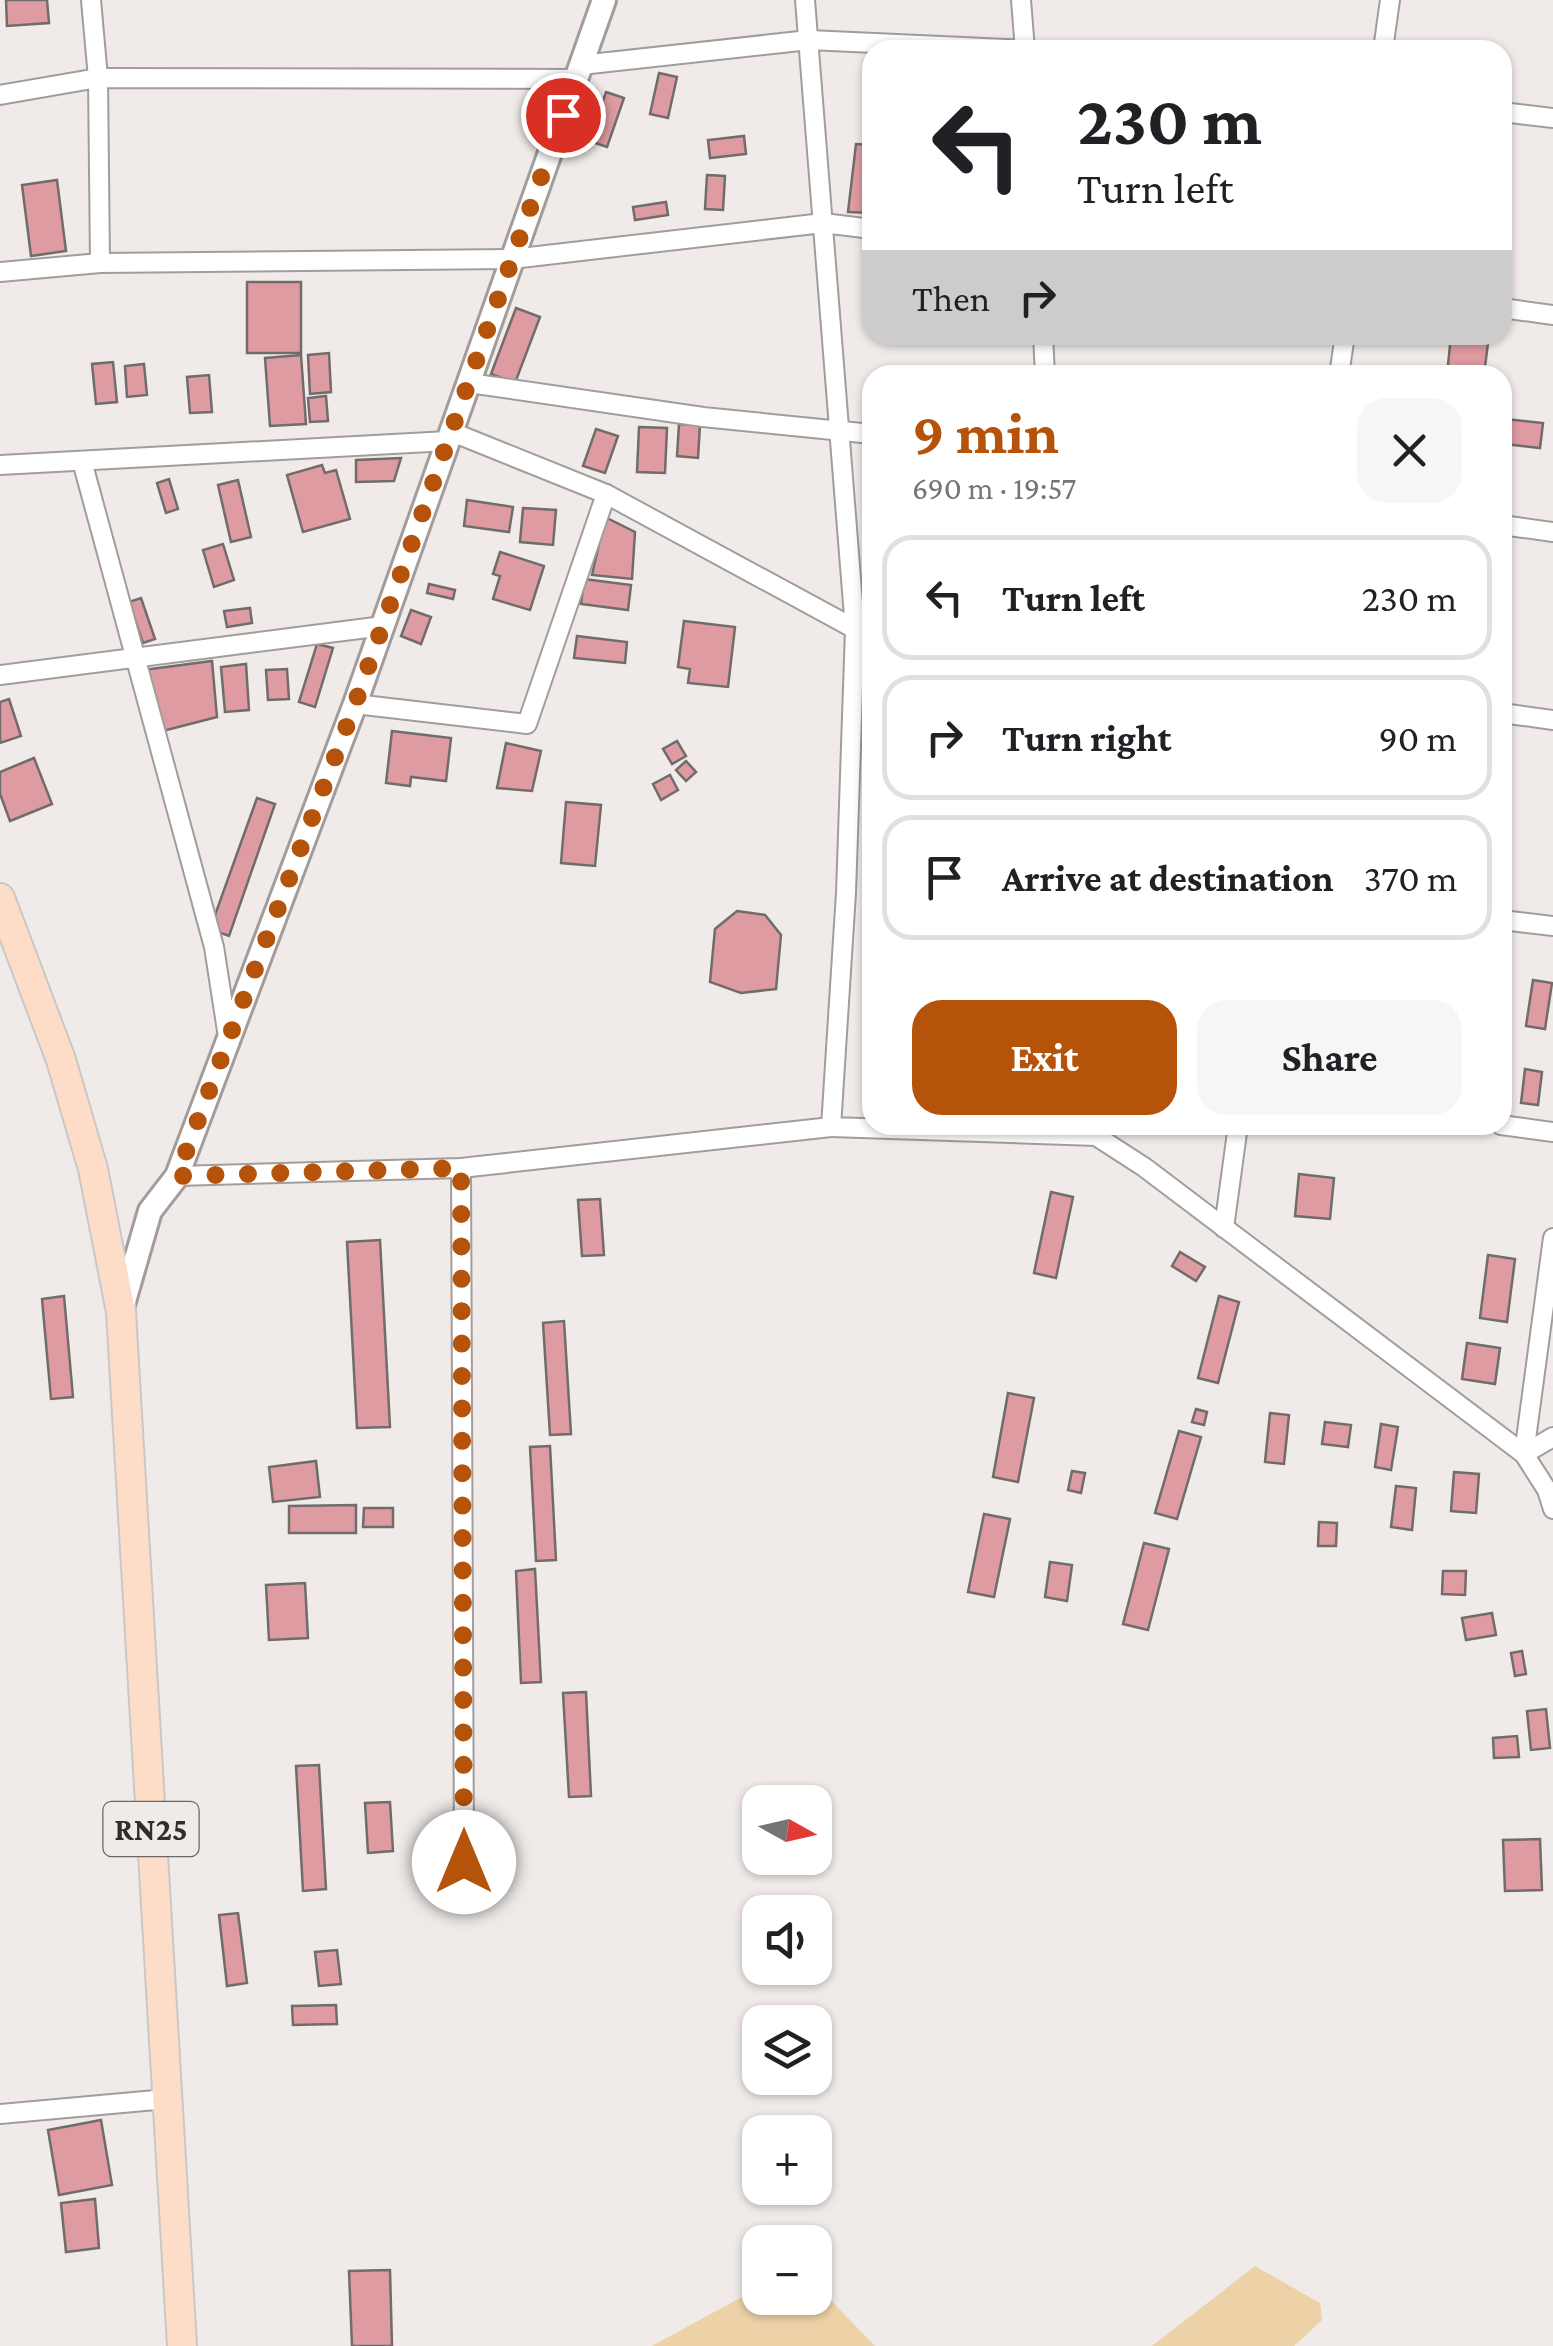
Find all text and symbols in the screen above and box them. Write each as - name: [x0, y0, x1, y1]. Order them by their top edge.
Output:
- pin: [521, 73, 606, 158]
- icon: left: [912, 80, 1042, 210]
- text: 230 m: [1077, 81, 1262, 159]
- icon: arrive: [536, 88, 591, 143]
- text: Turn left: [1077, 163, 1234, 213]
- icon: right: [1010, 270, 1065, 325]
- text: Then: [912, 277, 990, 319]
- button: close: [1357, 398, 1462, 503]
- text: 9 min: [912, 399, 1059, 466]
- text: 690 m · 19:57: [912, 470, 1076, 506]
- icon: left: [917, 570, 972, 625]
- text: Turn left: [1002, 577, 1145, 619]
- text: 230 m: [1362, 577, 1457, 619]
- icon: right: [917, 710, 972, 765]
- text: Turn right: [1002, 717, 1171, 759]
- text: 90 m: [1379, 717, 1457, 759]
- icon: arrive: [917, 850, 972, 905]
- text: Arrive at destination: [1002, 857, 1334, 899]
- text: 370 m: [1364, 857, 1457, 899]
- button: Exit: [912, 1000, 1177, 1115]
- button: Share: [1197, 1000, 1462, 1115]
- north arrow: [742, 1785, 832, 1875]
- map controls: [742, 1785, 832, 2315]
- road number: RN25: [104, 1802, 198, 1856]
- position arrow: [412, 1810, 516, 1914]
- button: sound: [742, 1895, 832, 1985]
- button: layers: [742, 2005, 832, 2095]
- button: +: [742, 2115, 832, 2205]
- button: −: [742, 2225, 832, 2315]

